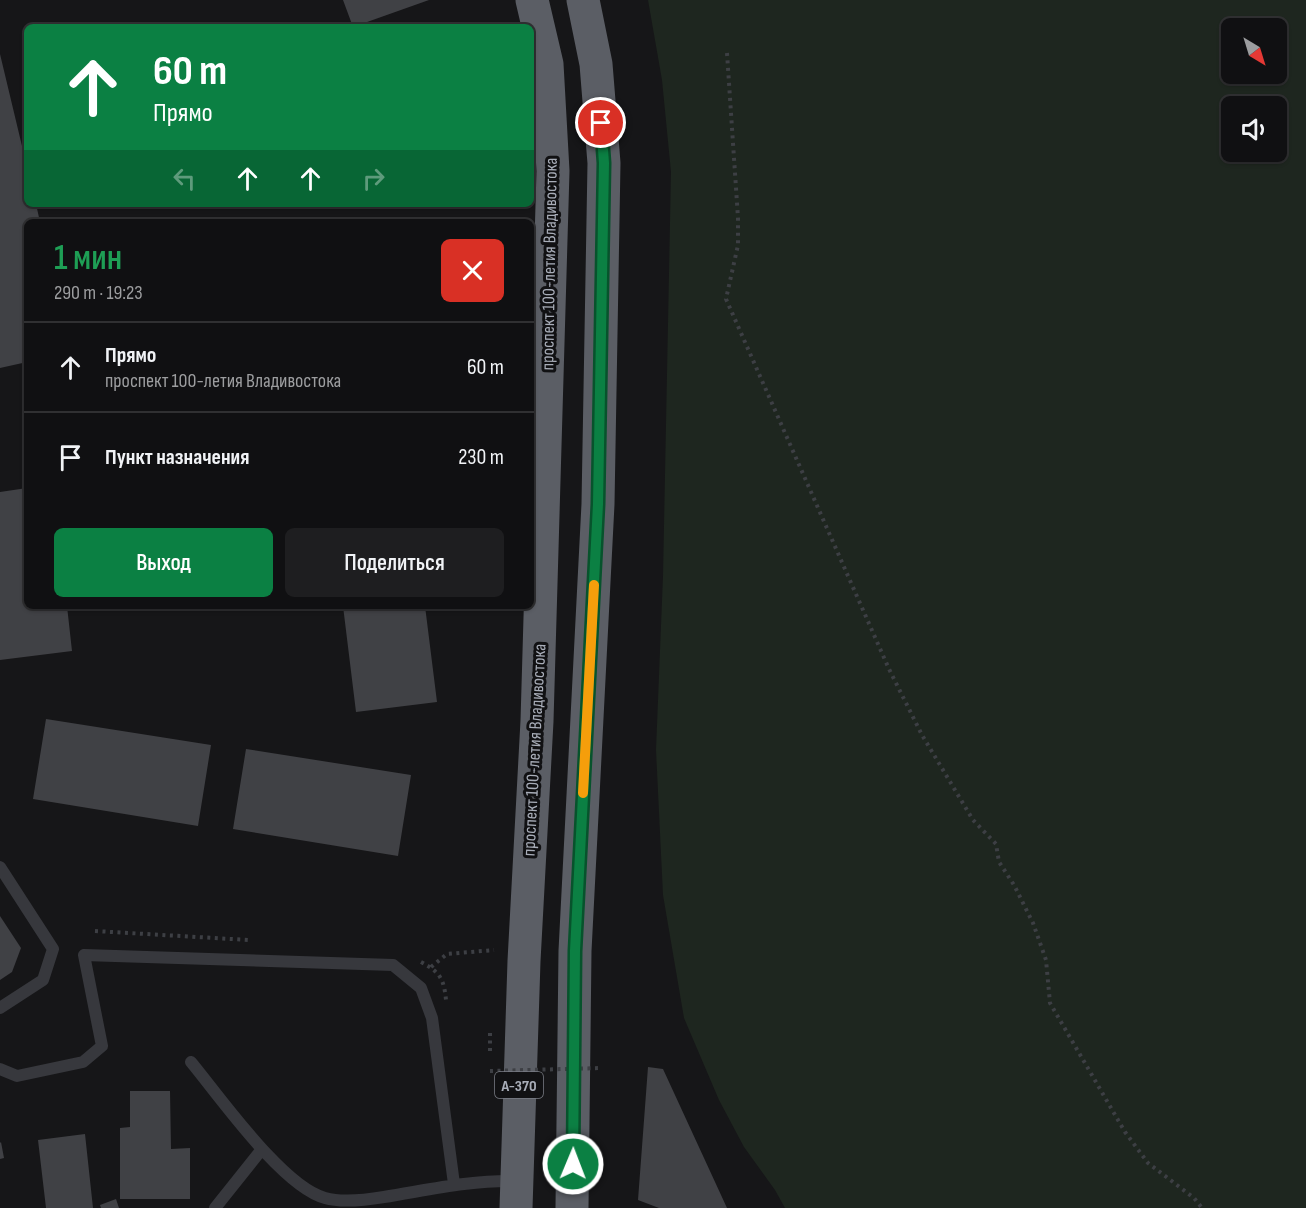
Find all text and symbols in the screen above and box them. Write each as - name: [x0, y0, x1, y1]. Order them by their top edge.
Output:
- north arrow: [1221, 18, 1287, 84]
- map controls: [1221, 18, 1287, 162]
- text: 60 m: [153, 46, 227, 97]
- icon: ahead: [54, 48, 132, 126]
- button: sound: [1221, 96, 1287, 162]
- text: Прямо: [153, 97, 213, 129]
- pin: [575, 97, 626, 148]
- icon: arrive: [584, 106, 617, 139]
- street label: проспект 100-летия Владивостока: [537, 157, 562, 371]
- icon: left: [168, 162, 201, 195]
- icon: ahead: [231, 162, 264, 195]
- icon: ahead: [294, 162, 327, 195]
- icon: right: [357, 162, 390, 195]
- text: 1 мин: [54, 237, 122, 280]
- button: close: [441, 239, 504, 302]
- text: 290 m · 19:23: [54, 281, 143, 305]
- text: Прямо: [105, 342, 156, 369]
- icon: ahead: [54, 351, 87, 384]
- text: 60 m: [467, 354, 504, 381]
- text: проспект 100-летия Владивостока: [105, 369, 341, 393]
- icon: arrive: [54, 441, 87, 474]
- text: Пункт назначения: [105, 444, 249, 471]
- text: 230 m: [458, 444, 504, 471]
- button: Выход: [54, 528, 273, 597]
- button: Поделиться: [285, 528, 504, 597]
- street label: проспект 100-летия Владивостока: [518, 643, 551, 857]
- road number: А-370: [495, 1072, 543, 1098]
- position arrow: [541, 1132, 605, 1196]

